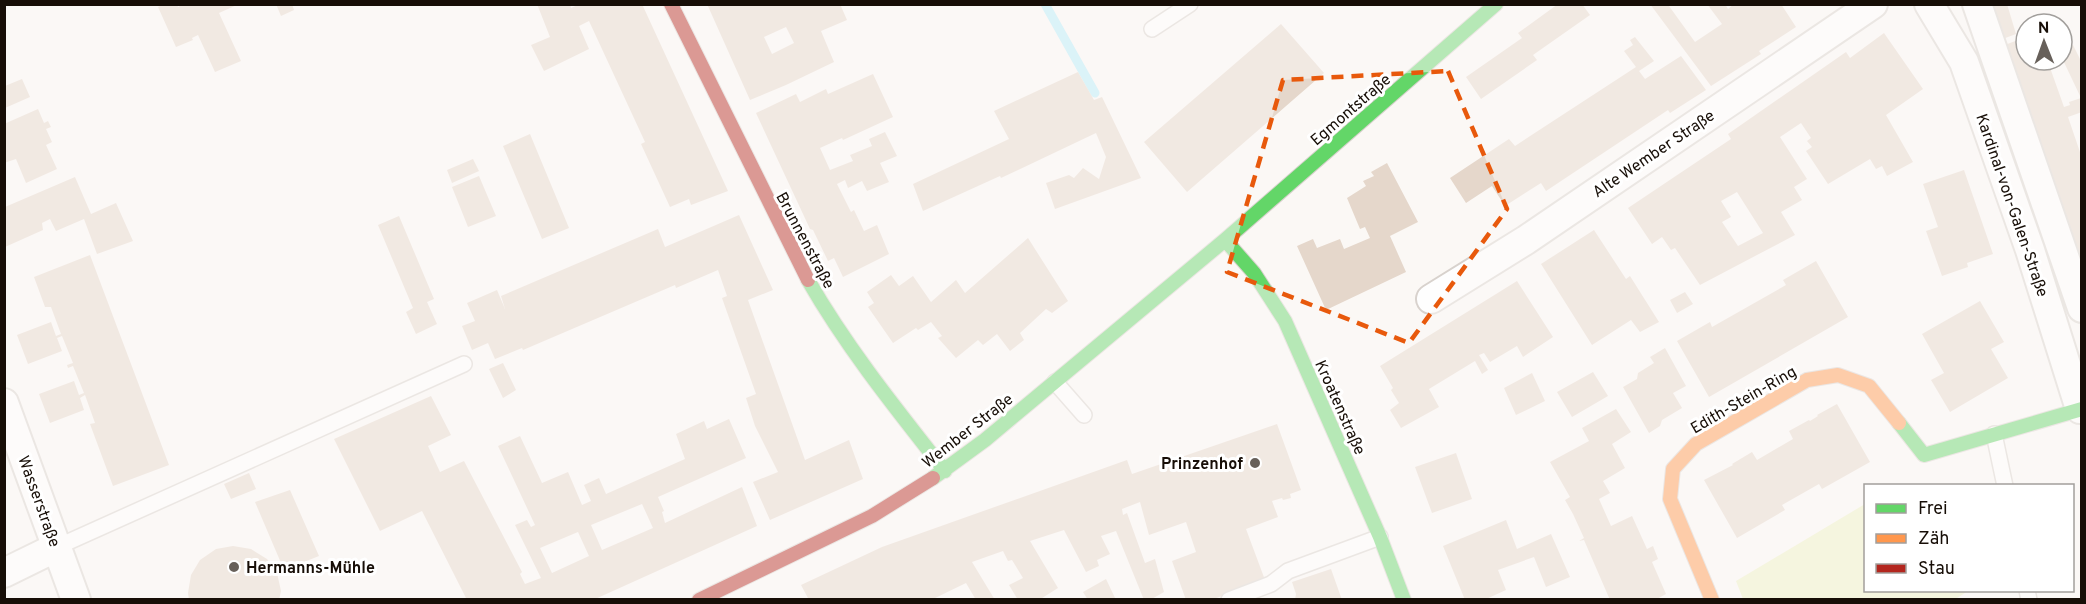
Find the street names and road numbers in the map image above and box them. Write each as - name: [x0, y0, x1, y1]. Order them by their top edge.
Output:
- street label: Egmontstraße: [1307, 70, 1396, 151]
- street label: Alte Wember Straße: [1589, 106, 1719, 203]
- street label: Kardinal-von-Galen-Straße: [1970, 111, 2052, 300]
- street label: Brunnenstraße: [770, 189, 838, 293]
- street label: Kroatenstraße: [1309, 357, 1369, 458]
- street label: Edith-Stein-Ring: [1687, 362, 1801, 439]
- street label: Wember Straße: [919, 390, 1018, 473]
- street label: Wasserstraße: [12, 453, 64, 550]

